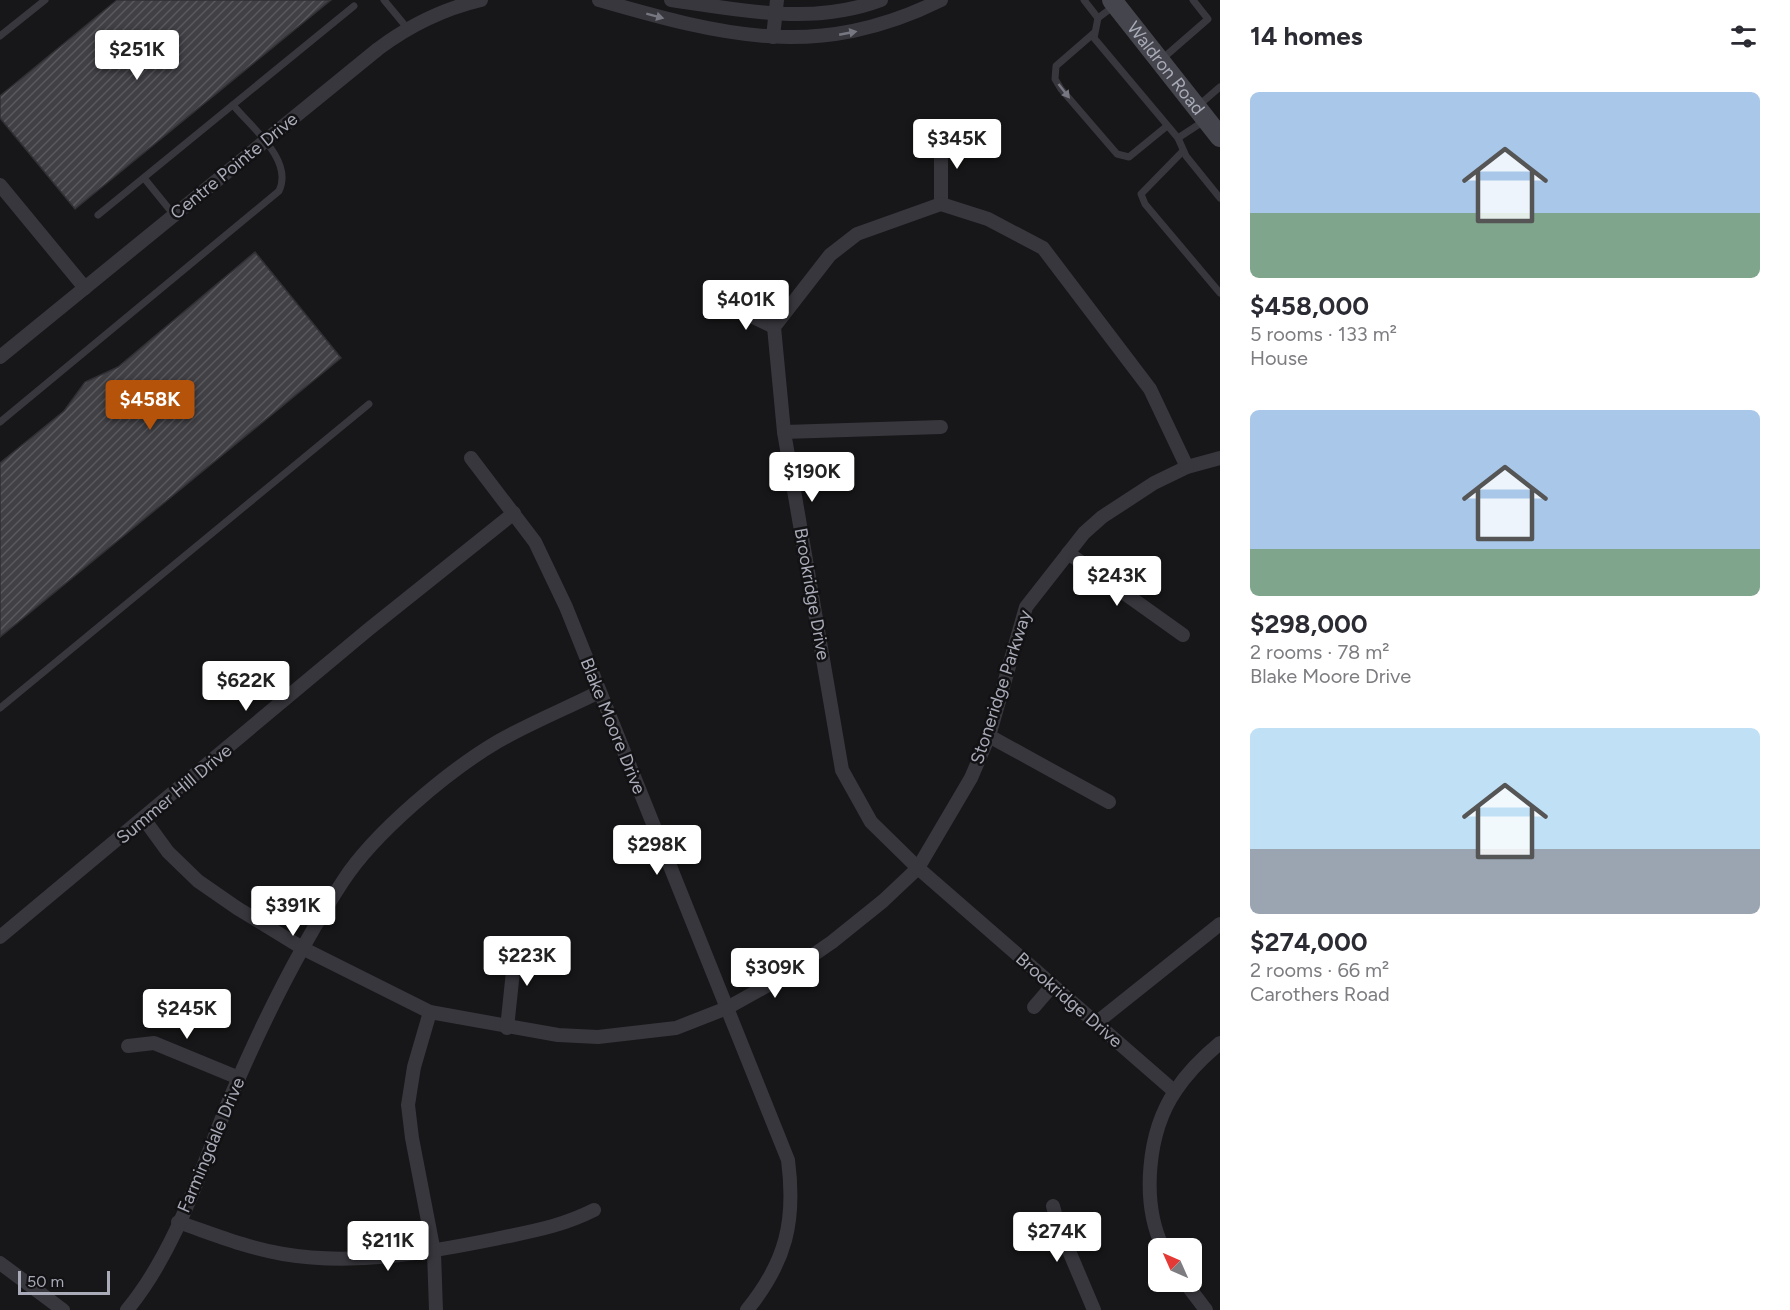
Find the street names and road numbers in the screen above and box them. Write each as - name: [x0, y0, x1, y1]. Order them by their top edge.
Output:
- street label: Waldron Road: [1122, 17, 1209, 119]
- street label: Centre Pointe Drive: [166, 108, 302, 224]
- street label: Brookridge Drive: [790, 526, 834, 662]
- street label: Stoneridge Parkway: [966, 607, 1036, 767]
- street label: Blake Moore Drive: [576, 655, 650, 798]
- street label: Summer Hill Drive: [112, 739, 236, 849]
- street label: Brookridge Drive: [1011, 948, 1127, 1052]
- street label: Farmingdale Drive: [173, 1074, 249, 1216]

